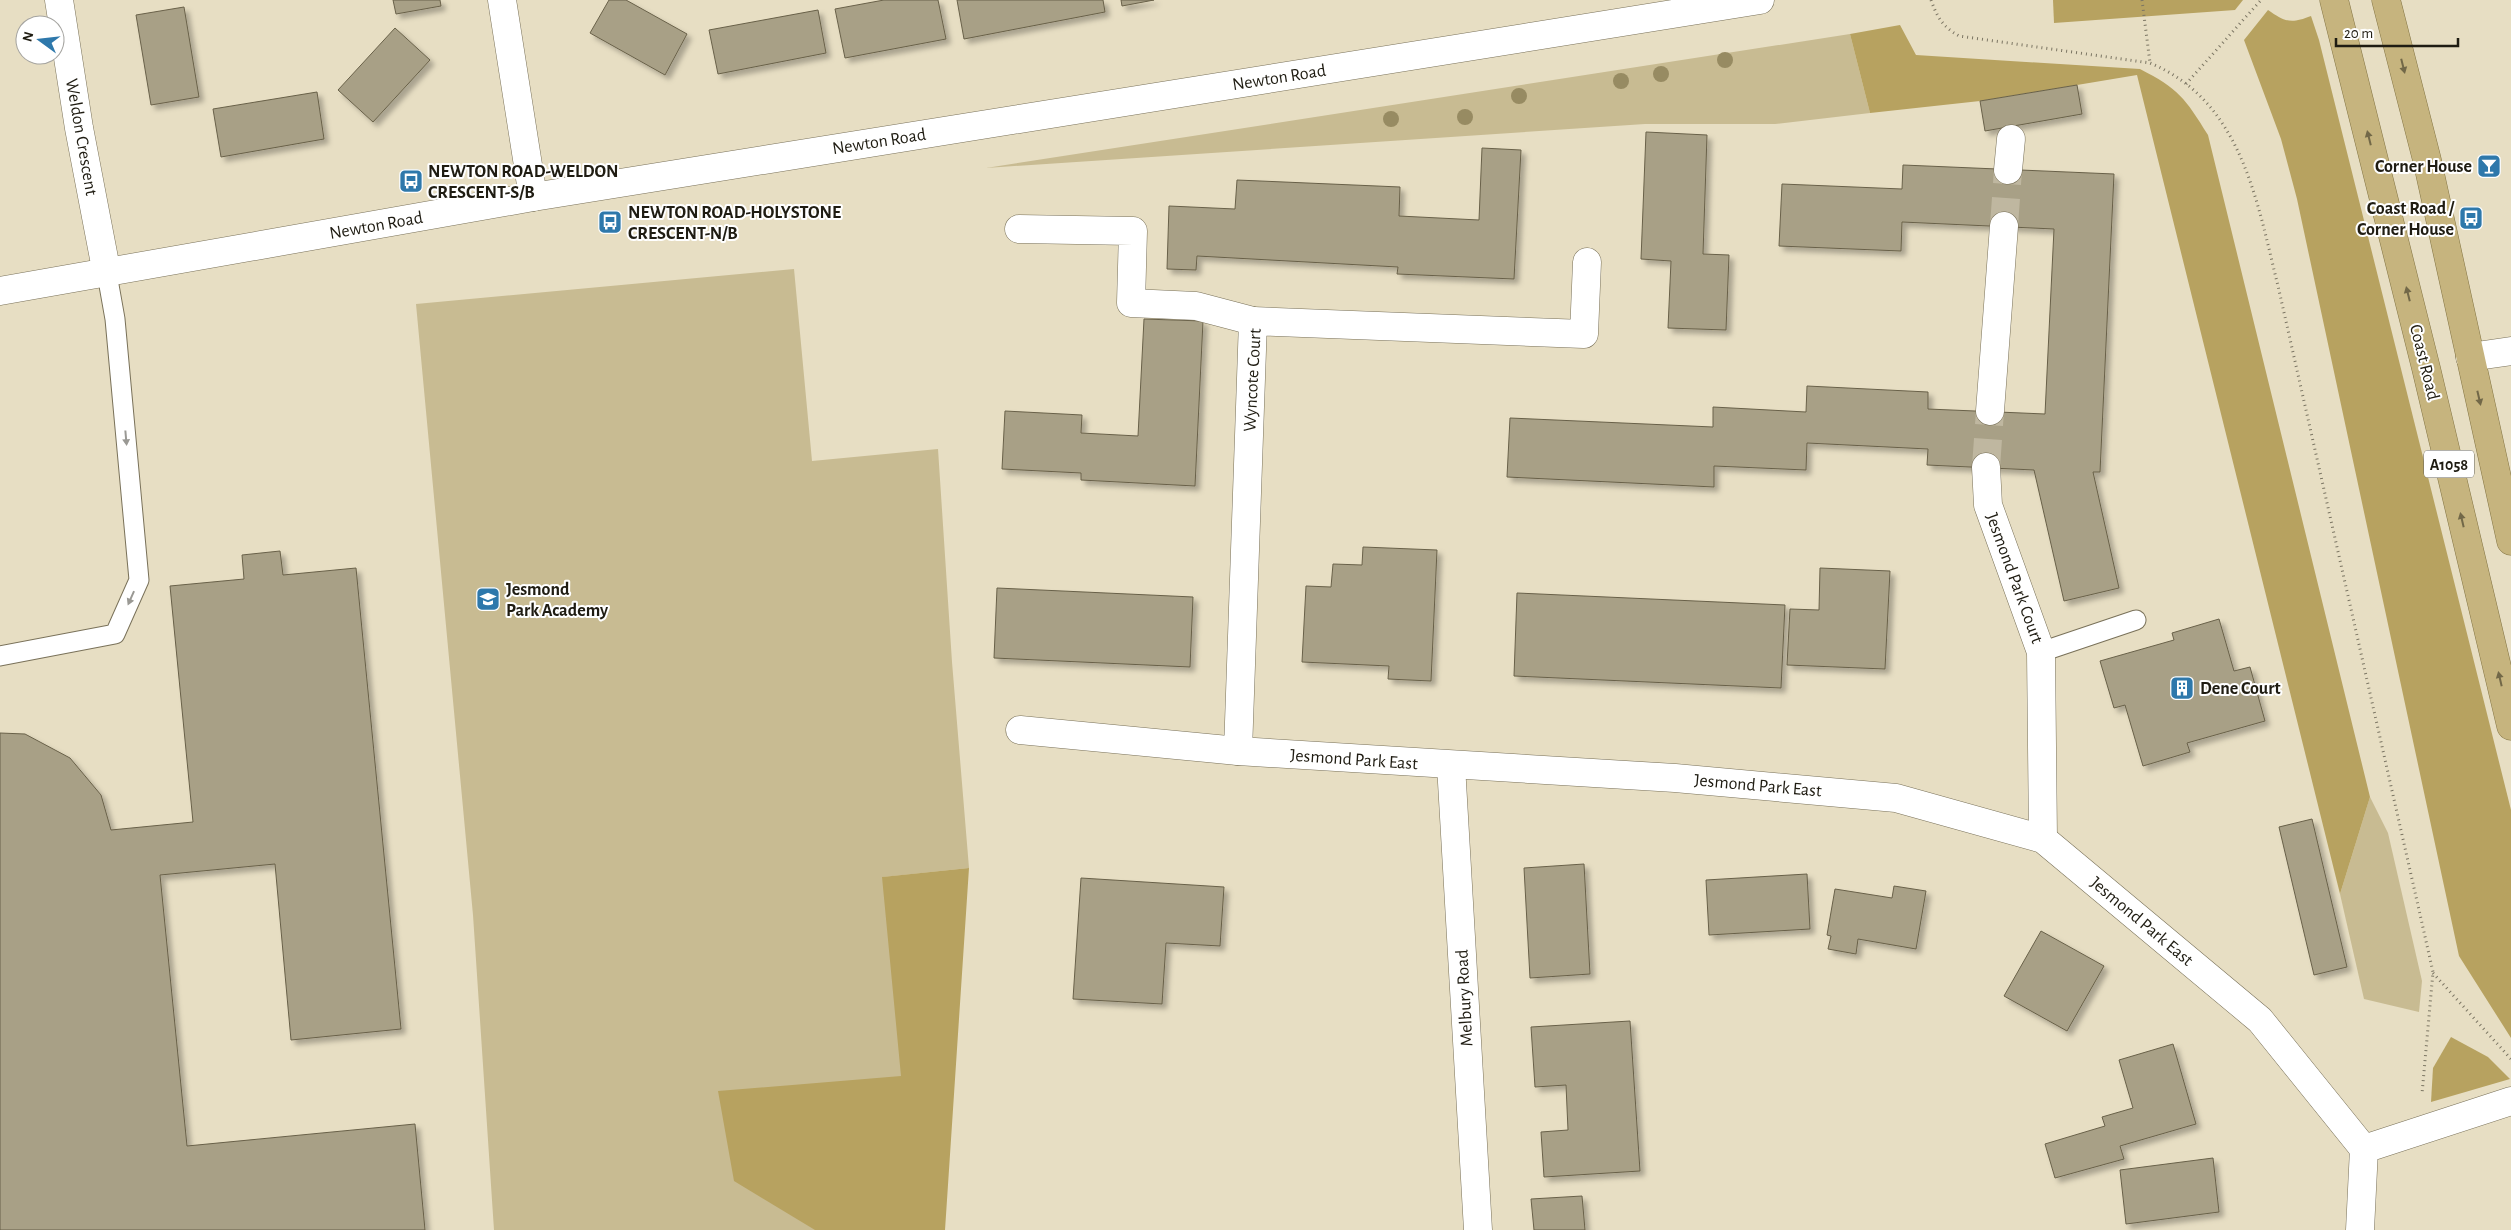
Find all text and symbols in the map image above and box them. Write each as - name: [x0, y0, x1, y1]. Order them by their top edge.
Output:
- north arrow: [15, 15, 65, 65]
- scale bar: [2336, 15, 2458, 47]
- text: 20 m: [2344, 26, 2373, 41]
- text: N: [20, 30, 36, 43]
- one-way arrow: [2400, 59, 2408, 74]
- street label: Newton Road: [1231, 62, 1327, 94]
- street label: Weldon Crescent: [62, 77, 100, 197]
- street label: Newton Road: [831, 126, 927, 158]
- one-way arrow: [2365, 131, 2373, 146]
- bar icon: Corner House: [2476, 153, 2502, 179]
- place label: Corner House: [2375, 158, 2472, 176]
- place label: NEWTON ROAD-WELDON CRESCENT-S/B: [428, 163, 619, 202]
- bus stop icon: NEWTON ROAD-WELDON CRESCENT-S/B: [398, 168, 424, 194]
- place label: Coast Road / Corner House: [2357, 200, 2455, 239]
- place label: NEWTON ROAD-HOLYSTONE CRESCENT-N/B: [628, 204, 841, 243]
- bus stop icon: Coast Road / Corner House: [2458, 205, 2484, 231]
- street label: Newton Road: [328, 209, 424, 243]
- bus stop icon: NEWTON ROAD-HOLYSTONE CRESCENT-N/B: [597, 209, 623, 235]
- one-way arrow: [2404, 287, 2412, 302]
- street label: Coast Road: [2406, 323, 2442, 402]
- street label: Wyncote Court: [1241, 328, 1265, 432]
- one-way arrow: [2475, 390, 2483, 405]
- one-way arrow: [122, 430, 130, 446]
- road number: A1058: [2424, 450, 2474, 478]
- street label: Jesmond Park Court: [1982, 511, 2046, 646]
- one-way arrow: [2458, 513, 2466, 528]
- place label: Jesmond Park Academy: [506, 581, 609, 620]
- school or university icon: Jesmond Park Academy: [475, 586, 501, 612]
- one-way arrow: [126, 591, 134, 605]
- one-way arrow: [2496, 671, 2504, 686]
- building icon: Dene Court: [2169, 675, 2195, 701]
- place label: Dene Court: [2200, 680, 2281, 698]
- street label: Jesmond Park East: [1290, 747, 1419, 773]
- street label: Jesmond Park East: [1693, 771, 1823, 801]
- street label: Jesmond Park East: [2087, 874, 2196, 970]
- street label: Melbury Road: [1453, 949, 1477, 1047]

